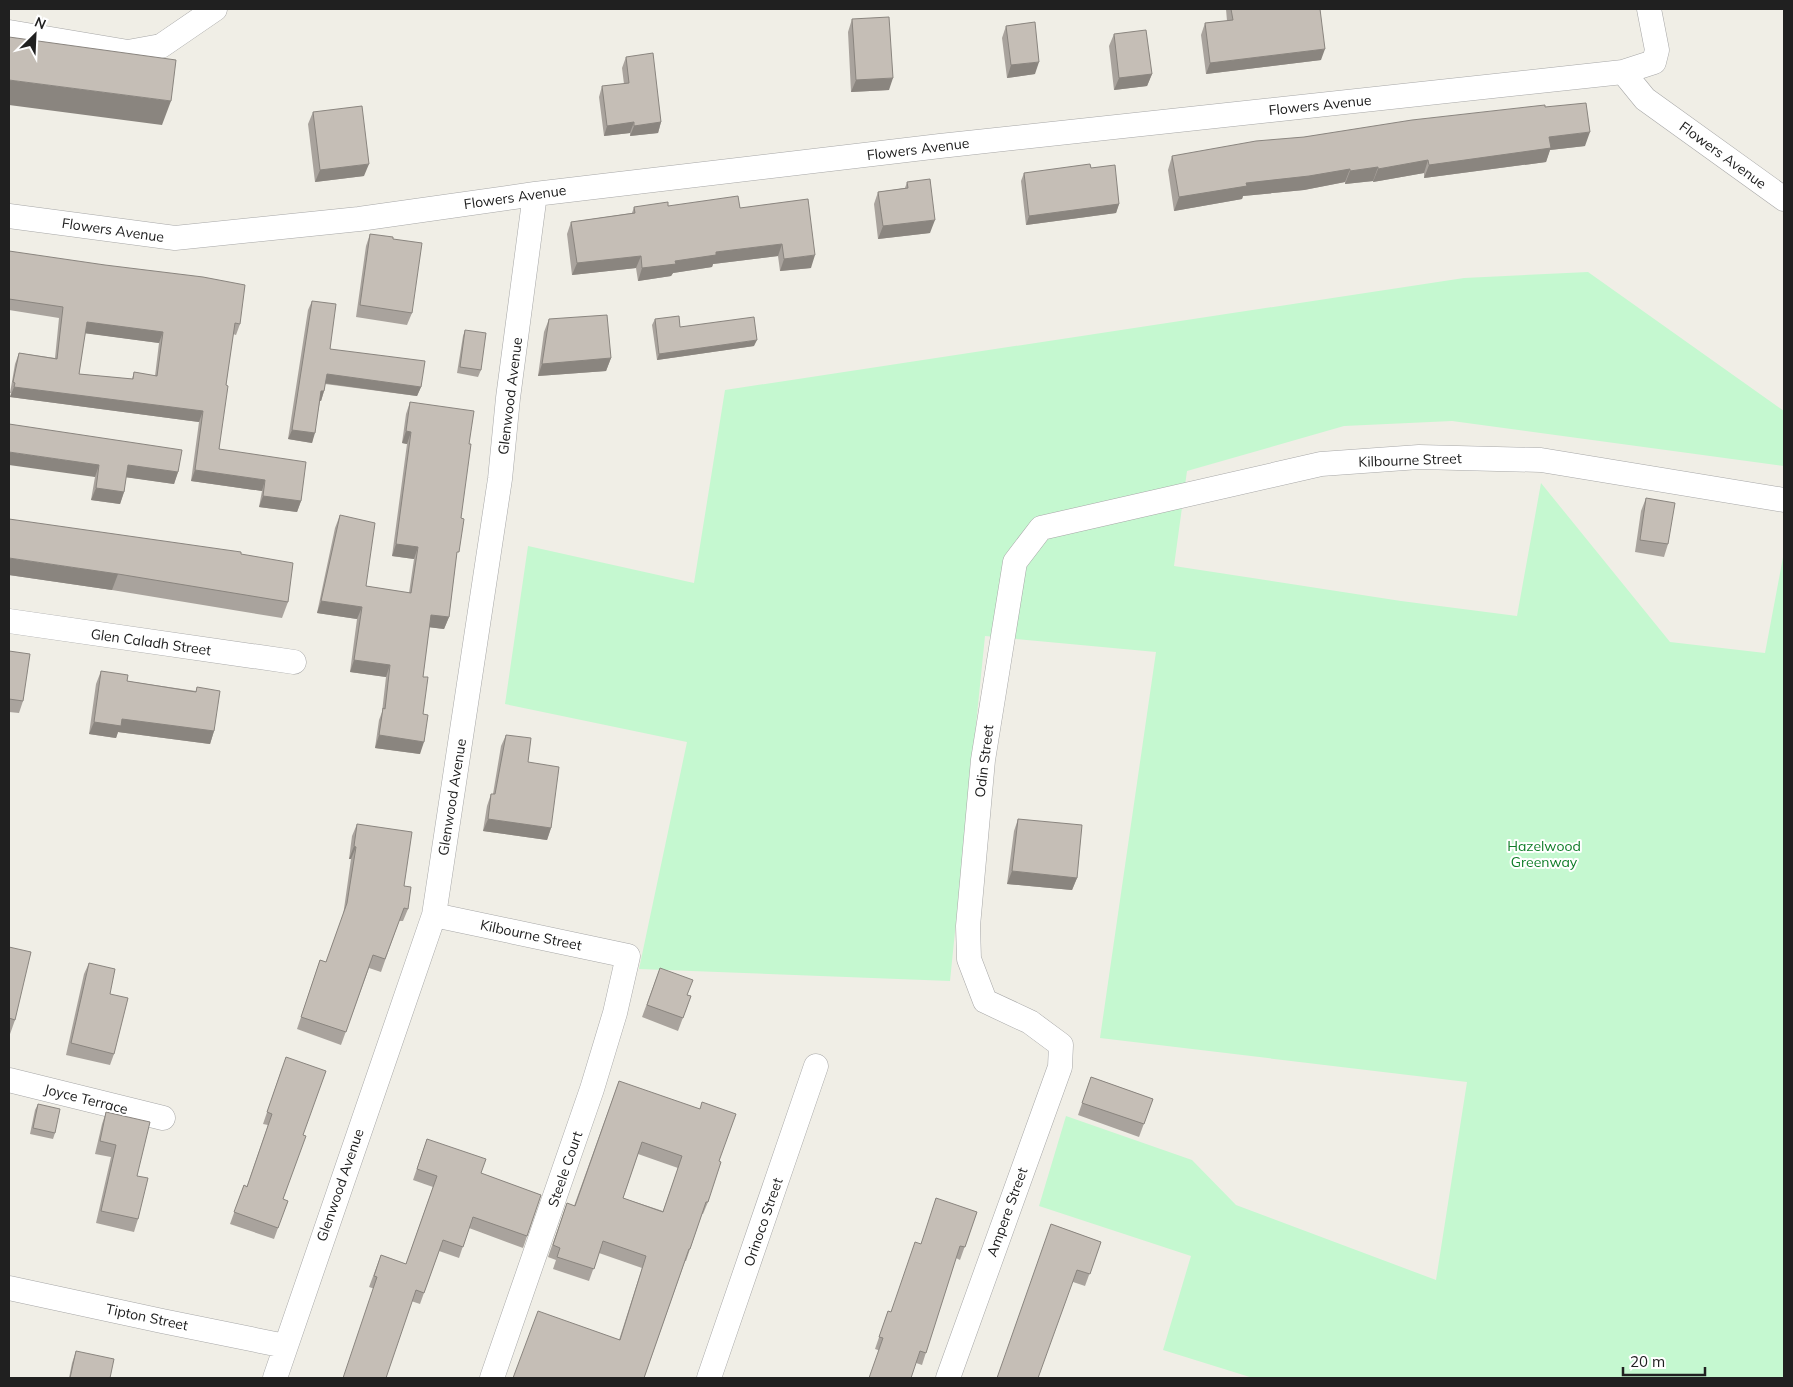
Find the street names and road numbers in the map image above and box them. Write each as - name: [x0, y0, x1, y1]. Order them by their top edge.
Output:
- street label: Flowers Avenue: [1268, 91, 1372, 119]
- street label: Flowers Avenue: [1676, 117, 1770, 193]
- street label: Flowers Avenue: [866, 134, 970, 164]
- street label: Flowers Avenue: [463, 181, 567, 213]
- street label: Flowers Avenue: [61, 214, 165, 246]
- street label: Glenwood Avenue: [494, 336, 526, 456]
- street label: Kilbourne Street: [1358, 449, 1462, 471]
- street label: Glen Caladh Street: [90, 625, 213, 659]
- street label: Odin Street: [971, 724, 997, 798]
- street label: Glenwood Avenue: [434, 737, 470, 857]
- street label: Kilbourne Street: [479, 915, 583, 955]
- street label: Joyce Terrace: [42, 1080, 130, 1118]
- street label: Glenwood Avenue: [312, 1126, 368, 1244]
- street label: Steele Court: [544, 1129, 586, 1209]
- street label: Ampere Street: [983, 1165, 1031, 1259]
- street label: Orinoco Street: [739, 1175, 787, 1269]
- street label: Tipton Street: [104, 1300, 190, 1335]

